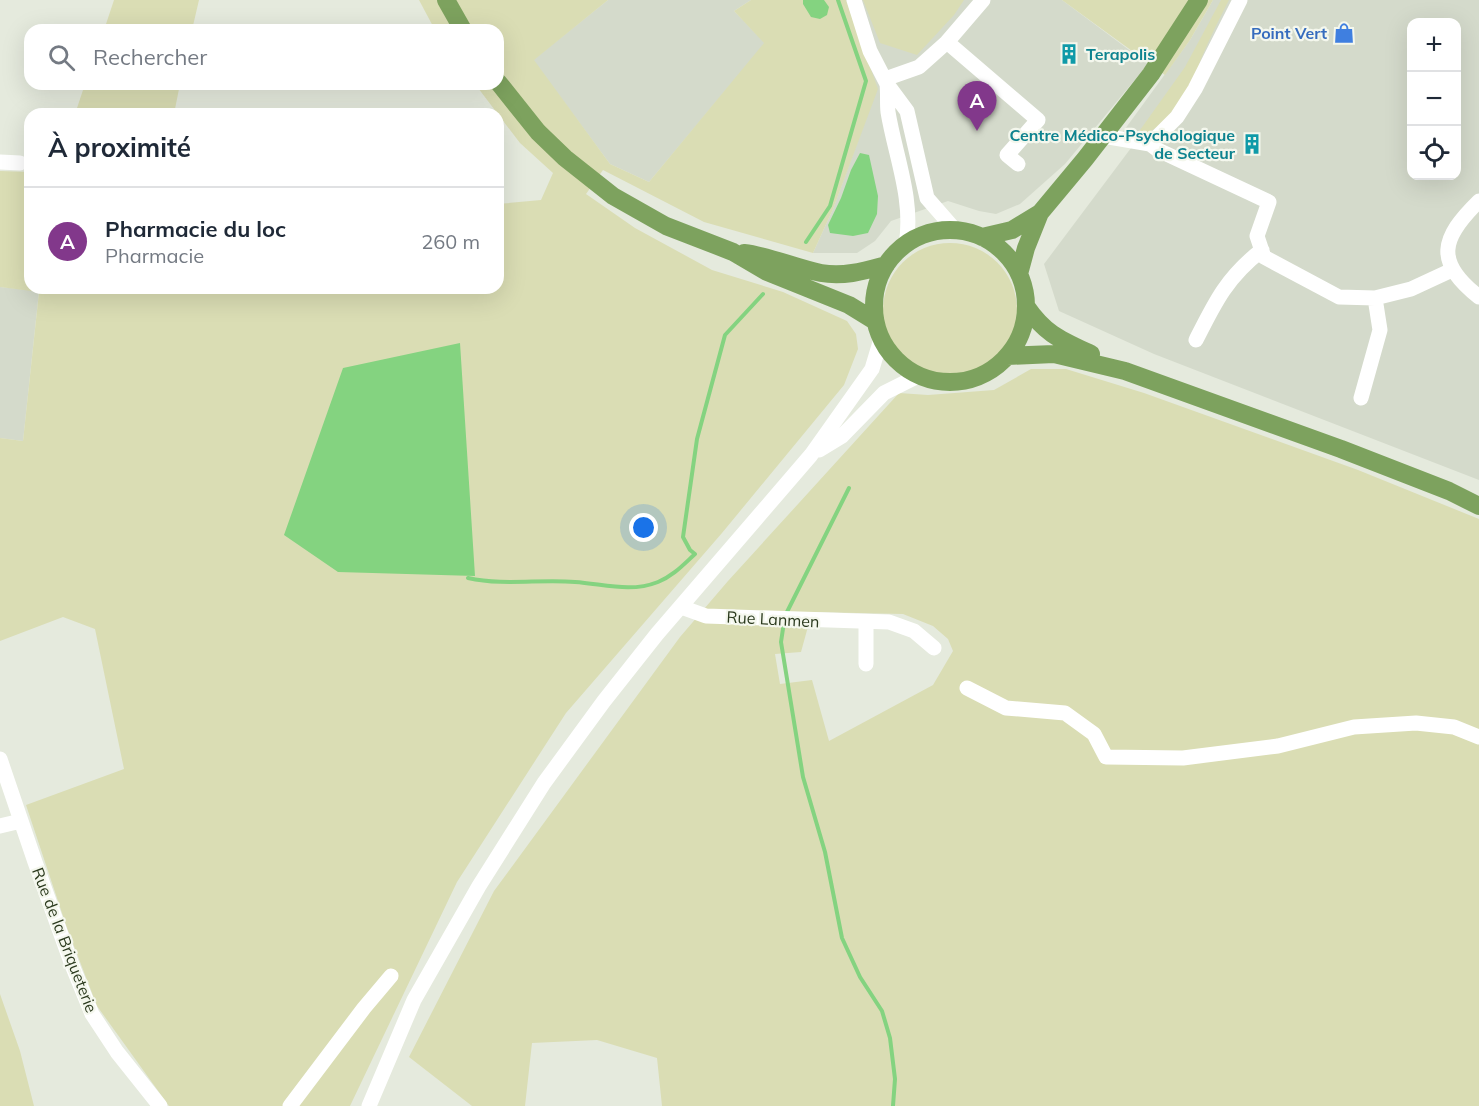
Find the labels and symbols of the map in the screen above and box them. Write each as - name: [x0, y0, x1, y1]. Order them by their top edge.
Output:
- shop icon: Point Vert: [1332, 21, 1356, 45]
- place label: Point Vert: [1251, 23, 1327, 43]
- building icon: Terapolis: [1057, 42, 1081, 66]
- place label: Terapolis: [1086, 44, 1155, 64]
- pin: A: [958, 82, 996, 131]
- place label: Centre Médico-Psychologique de Secteur: [1010, 125, 1236, 163]
- building icon: Centre Médico-Psychologique de Secteur: [1240, 132, 1264, 156]
- your location: [629, 513, 658, 542]
- street label: Rue Lanmen: [726, 607, 820, 631]
- street label: Rue de la Briqueterie: [28, 865, 102, 1015]

